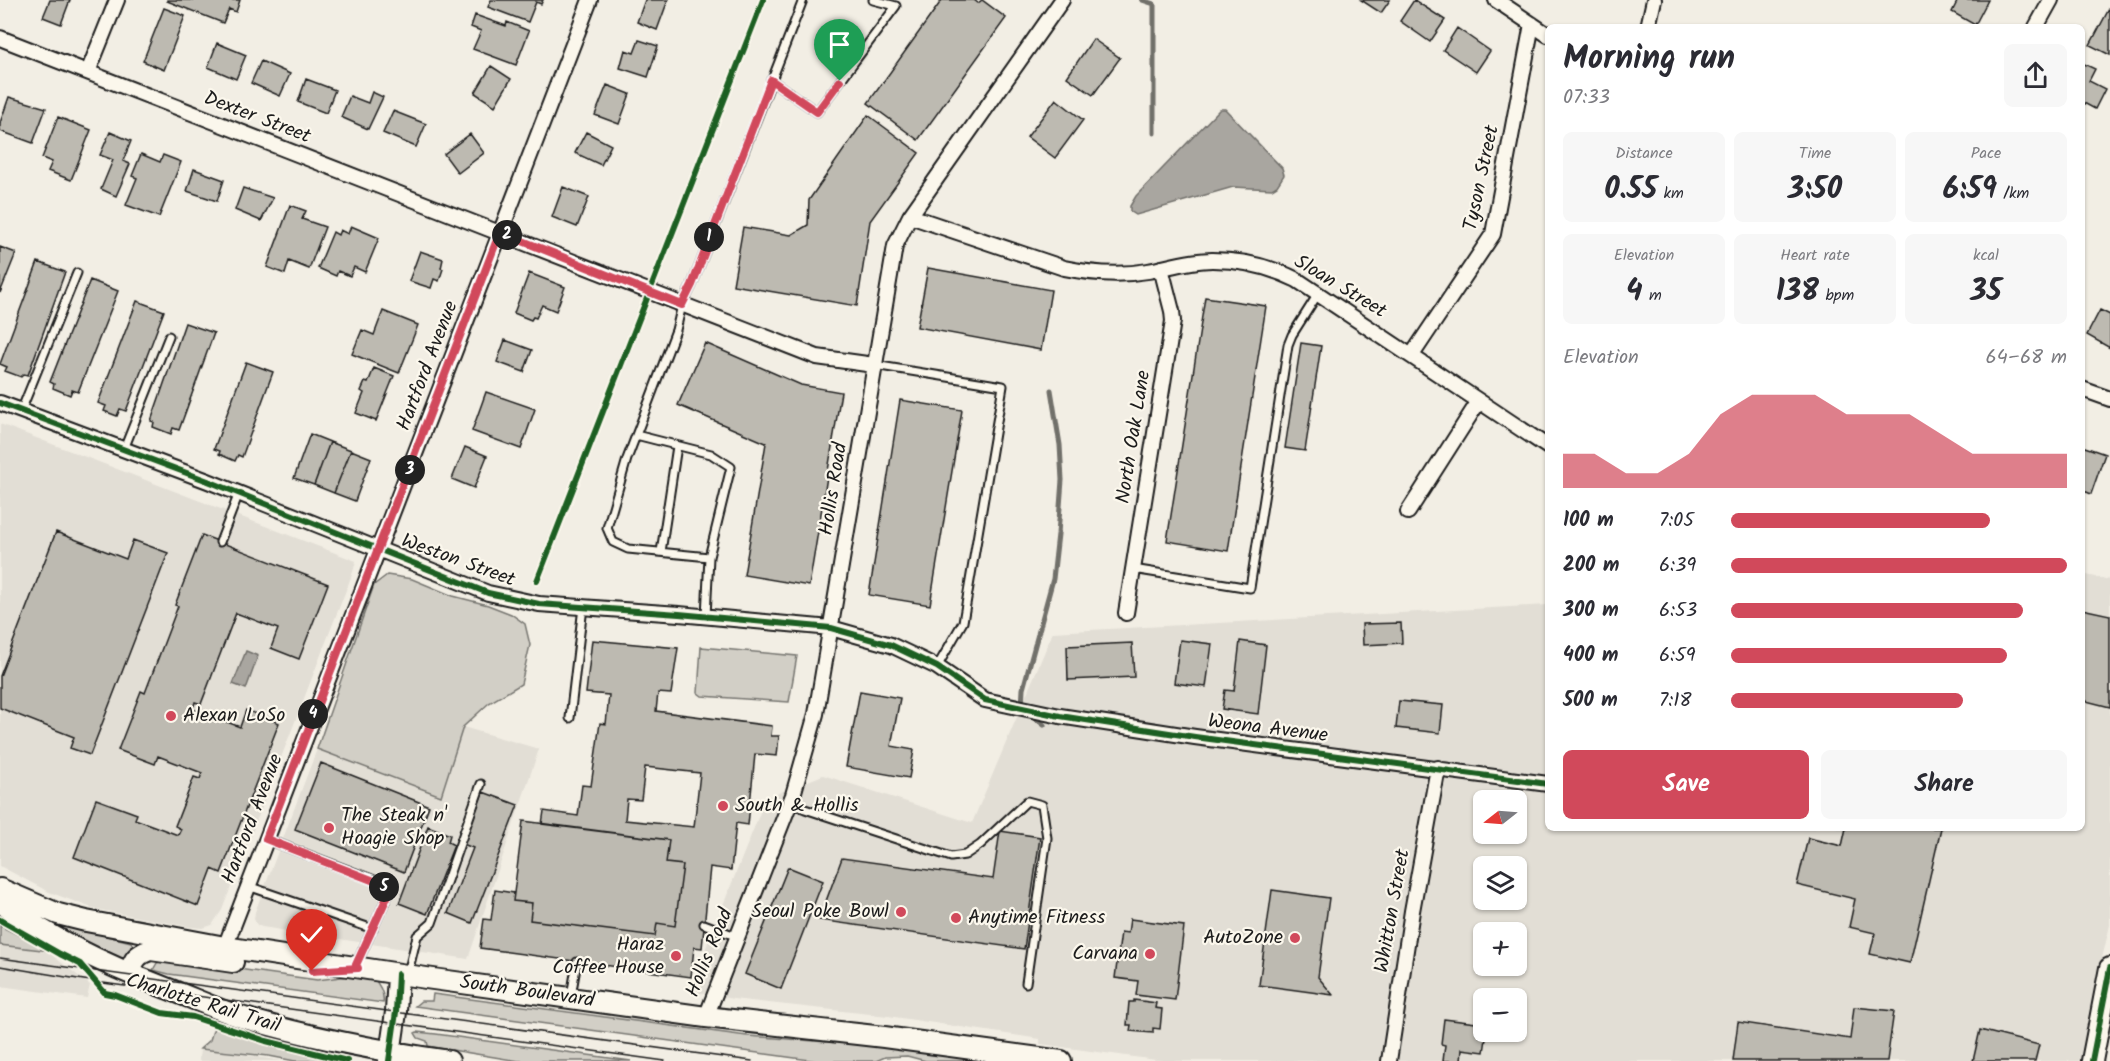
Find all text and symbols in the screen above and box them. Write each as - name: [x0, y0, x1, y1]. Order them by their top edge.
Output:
- pin: [814, 19, 865, 81]
- icon: arrive: [823, 28, 856, 61]
- text: Morning run: [1563, 33, 1735, 86]
- button: share: [2004, 44, 2067, 107]
- text: 07:33: [1563, 82, 1610, 114]
- street label: Dexter Street: [199, 83, 316, 153]
- street label: Tyson Street: [1455, 122, 1509, 234]
- text: Distance: [1615, 141, 1673, 166]
- text: Time: [1799, 141, 1831, 166]
- text: Pace: [1971, 141, 2001, 166]
- text: 0.55: [1604, 166, 1657, 214]
- text: 3:50: [1788, 166, 1842, 214]
- text: 6:59: [1943, 166, 1997, 214]
- text: km: [1657, 181, 1684, 206]
- text: /km: [1997, 181, 2029, 206]
- pin: 2: [492, 220, 522, 250]
- text: 2: [502, 222, 512, 247]
- pin: 1: [694, 222, 724, 252]
- text: 1: [707, 224, 711, 249]
- text: Elevation: [1614, 243, 1674, 268]
- text: Heart rate: [1780, 243, 1850, 268]
- text: kcal: [1973, 243, 1999, 268]
- street label: Sloan Street: [1287, 247, 1393, 327]
- text: 4: [1626, 268, 1643, 316]
- text: 138: [1776, 268, 1819, 316]
- text: 35: [1970, 268, 2002, 316]
- text: m: [1643, 283, 1662, 308]
- text: bpm: [1819, 283, 1854, 308]
- street label: Hartford Avenue: [388, 296, 468, 436]
- text: Elevation: [1563, 342, 1639, 374]
- text: 64–68 m: [1986, 342, 2067, 374]
- street label: North Oak Lane: [1108, 368, 1160, 506]
- street label: Hollis Road: [811, 439, 857, 538]
- pin: 3: [395, 455, 425, 485]
- text: 3: [406, 457, 414, 482]
- text: 100 m: [1563, 505, 1614, 537]
- text: 7:05: [1659, 505, 1694, 537]
- street label: Weston Street: [396, 526, 520, 597]
- text: 200 m: [1563, 550, 1619, 582]
- text: 6:39: [1659, 550, 1696, 582]
- text: 300 m: [1563, 595, 1619, 627]
- text: 6:53: [1659, 595, 1697, 627]
- text: 400 m: [1563, 640, 1619, 672]
- text: 6:59: [1659, 640, 1696, 672]
- text: 500 m: [1563, 685, 1618, 717]
- text: 7:18: [1659, 685, 1691, 717]
- pin: 4: [298, 699, 328, 729]
- place label: Alexan LoSo: [183, 700, 285, 732]
- text: 4: [309, 701, 317, 726]
- street label: Weona Avenue: [1206, 706, 1330, 752]
- marker: Alexan LoSo: [164, 709, 178, 723]
- street label: Hartford Avenue: [213, 749, 293, 889]
- button: Save: [1563, 750, 1809, 819]
- button: Share: [1821, 750, 2067, 819]
- place label: South & Hollis: [735, 790, 859, 822]
- north arrow: [1473, 790, 1527, 844]
- map controls: [1473, 790, 1527, 1042]
- marker: South & Hollis: [716, 799, 730, 813]
- place label: The Steak n' Hoagie Shop: [341, 800, 448, 855]
- marker: The Steak n' Hoagie Shop: [322, 821, 336, 835]
- street label: Whitton Street: [1366, 846, 1420, 975]
- button: layers: [1473, 856, 1527, 910]
- pin: 5: [369, 872, 399, 902]
- text: 5: [380, 874, 388, 899]
- place label: Seoul Poke Bowl: [751, 896, 889, 928]
- place label: Anytime Fitness: [968, 902, 1106, 934]
- street label: Hollis Road: [678, 903, 743, 1002]
- marker: Seoul Poke Bowl: [894, 905, 908, 919]
- pin: [286, 909, 337, 971]
- marker: Anytime Fitness: [949, 911, 963, 925]
- icon: check: [295, 918, 328, 951]
- place label: AutoZone: [1203, 922, 1283, 954]
- button: +: [1473, 922, 1527, 976]
- place label: Haraz Coffee House: [552, 929, 664, 984]
- marker: AutoZone: [1288, 931, 1302, 945]
- place label: Carvana: [1072, 938, 1138, 970]
- marker: Carvana: [1143, 947, 1157, 961]
- marker: Haraz Coffee House: [669, 949, 683, 963]
- street label: Charlotte Rail Trail: [122, 965, 284, 1043]
- street label: South Boulevard: [458, 967, 597, 1017]
- button: −: [1473, 988, 1527, 1042]

